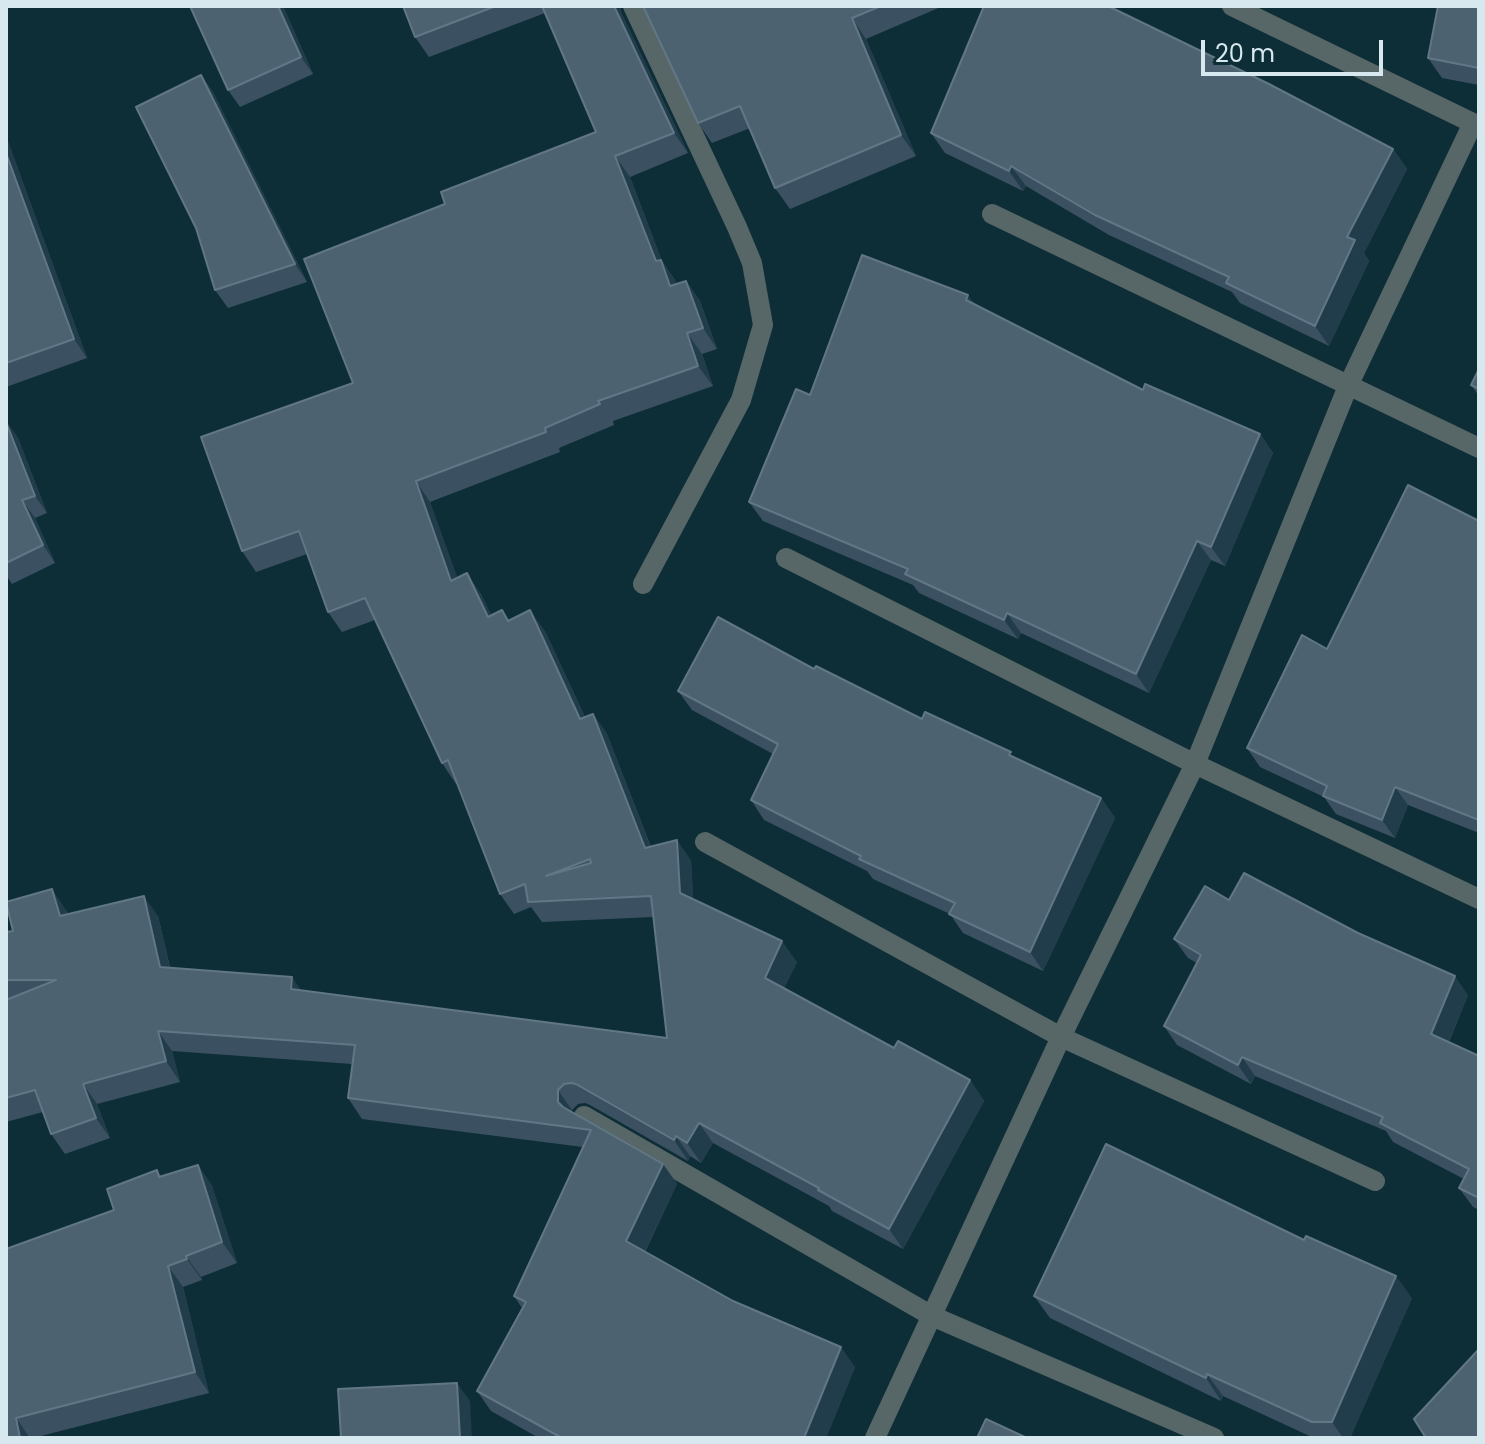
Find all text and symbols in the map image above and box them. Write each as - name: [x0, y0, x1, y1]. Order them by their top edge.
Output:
- scale bar: [1205, 24, 1387, 74]
- text: 20 m: [1215, 37, 1275, 70]

